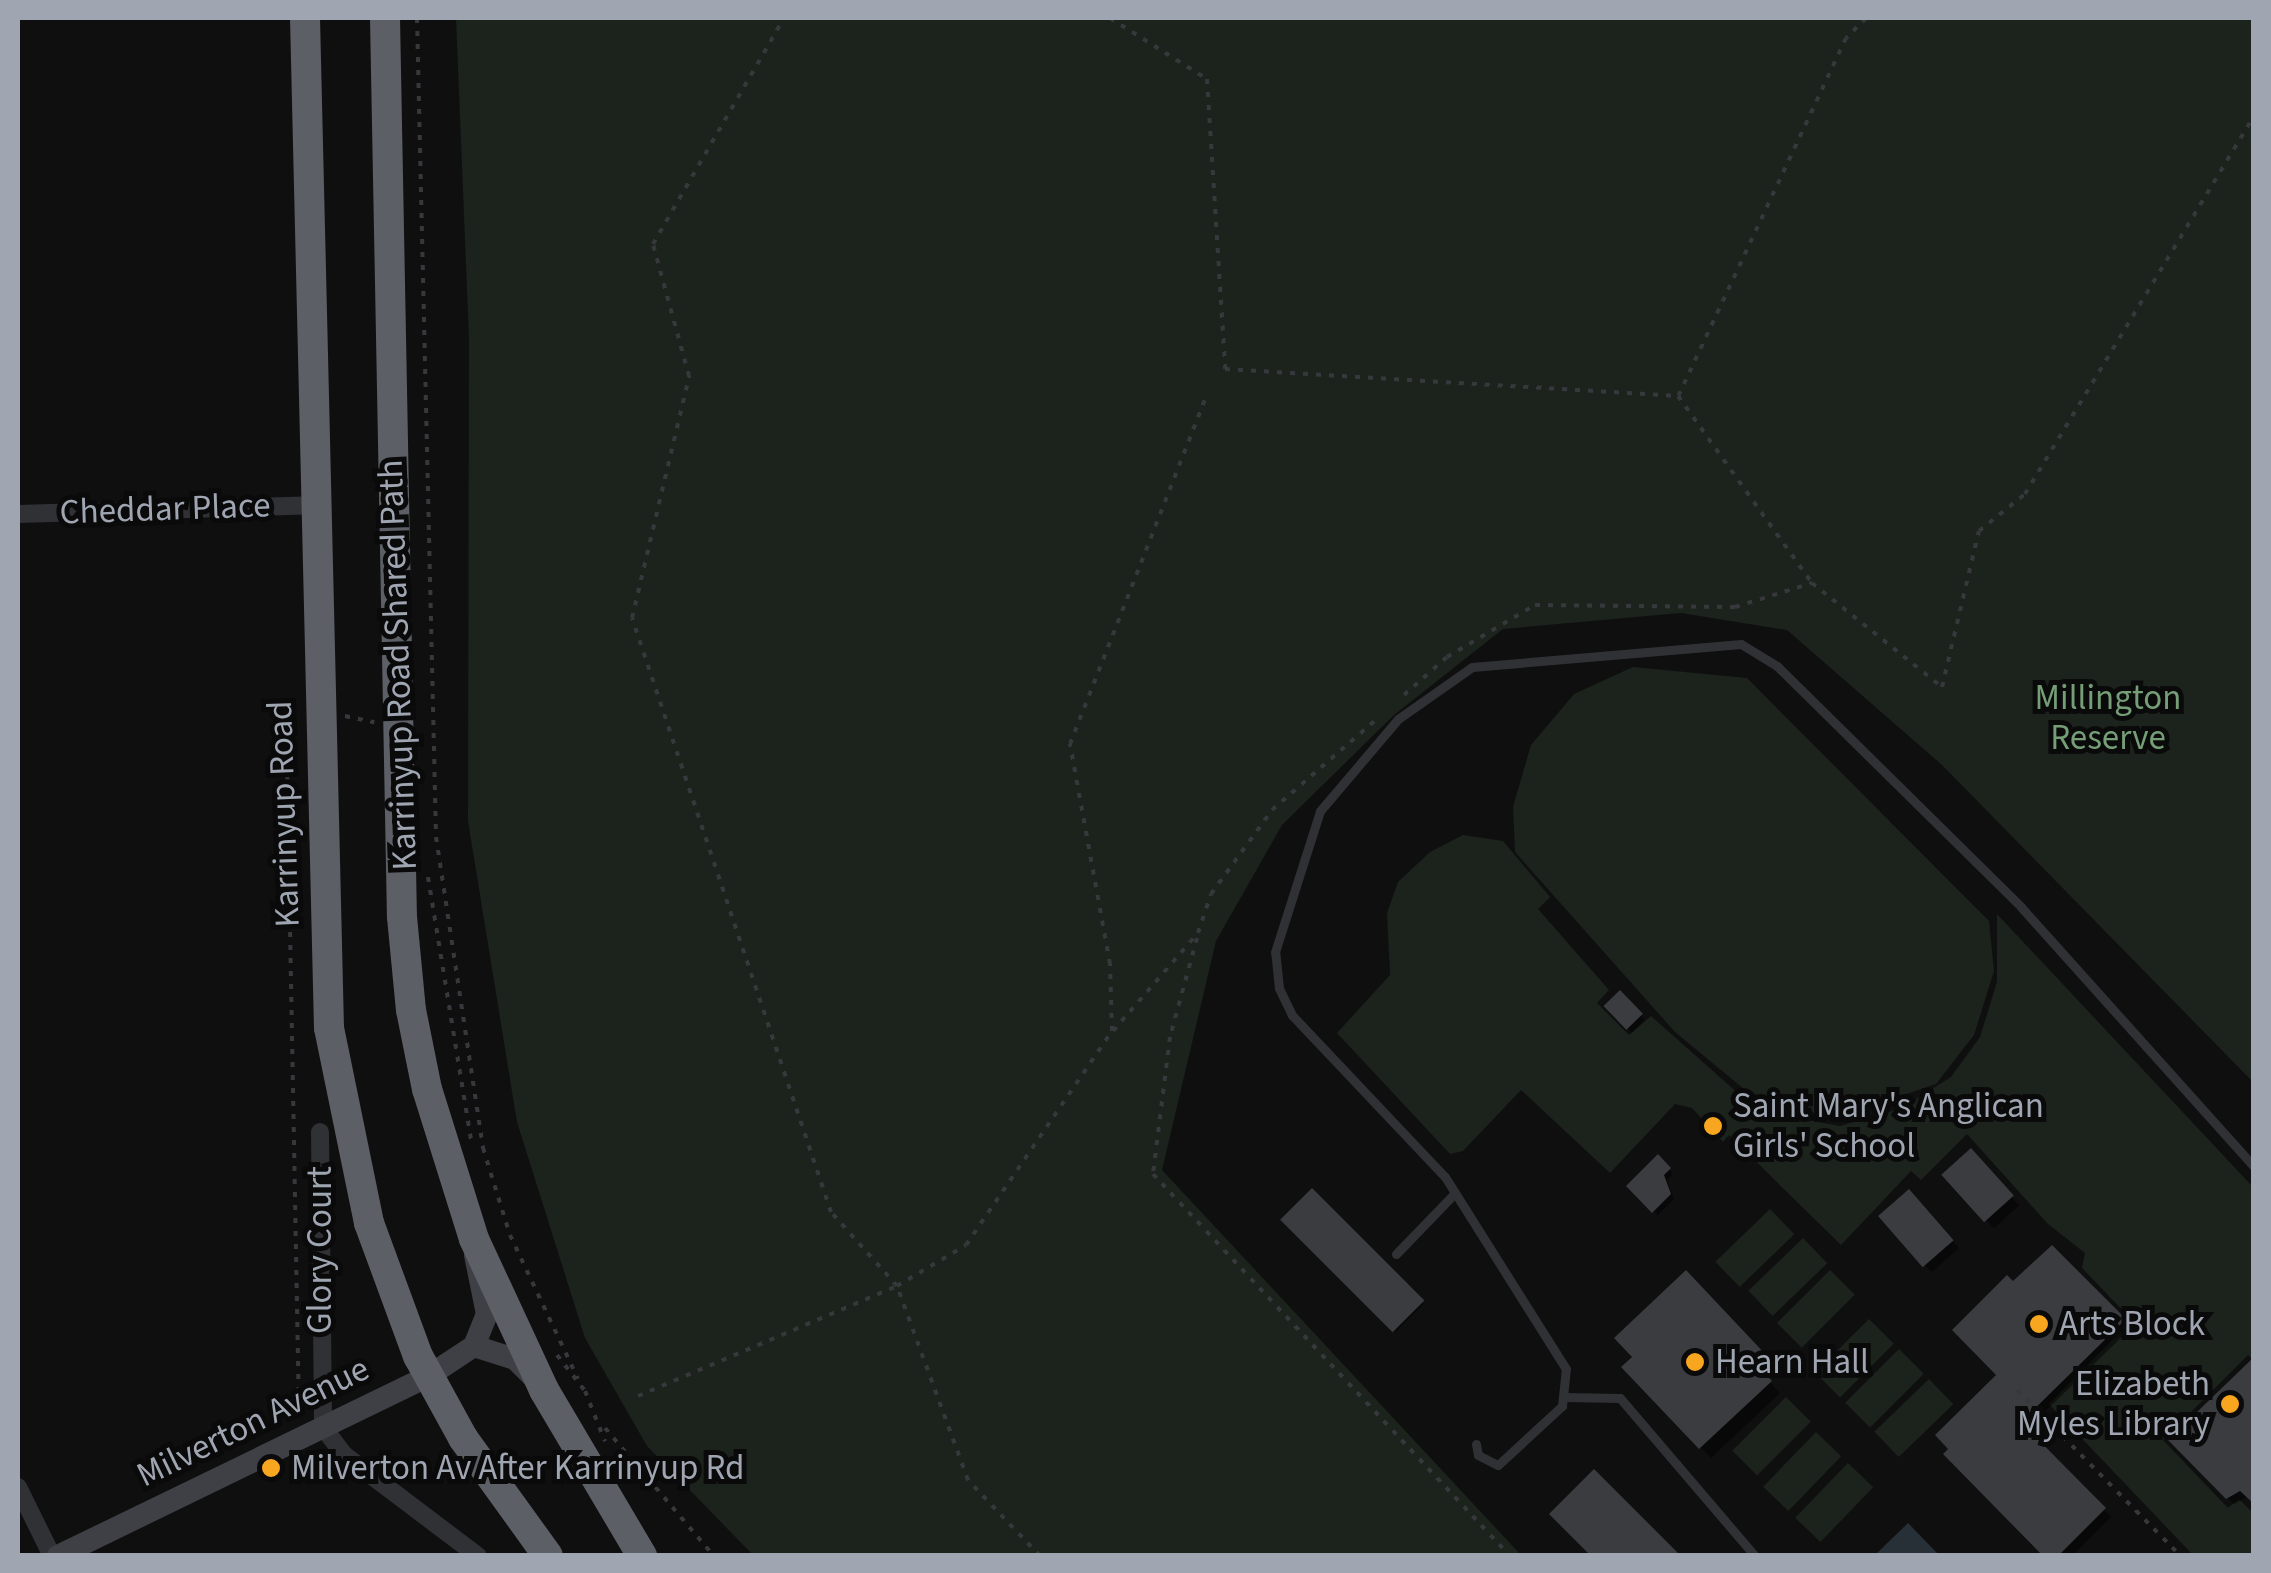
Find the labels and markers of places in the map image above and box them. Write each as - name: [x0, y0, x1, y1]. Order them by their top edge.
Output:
- place label: Saint Mary's Anglican Girls' School: [1733, 1085, 2044, 1167]
- marker: Saint Mary's Anglican Girls' School: [1702, 1115, 1724, 1137]
- place label: Arts Block: [2059, 1303, 2205, 1345]
- marker: Arts Block: [2028, 1313, 2050, 1335]
- place label: Hearn Hall: [1715, 1341, 1869, 1383]
- marker: Hearn Hall: [1684, 1351, 1706, 1373]
- place label: Elizabeth Myles Library: [2017, 1363, 2210, 1445]
- marker: Elizabeth Myles Library: [2219, 1393, 2241, 1415]
- place label: Milverton Av After Karrinyup Rd: [291, 1447, 744, 1489]
- marker: Milverton Av After Karrinyup Rd: [260, 1457, 282, 1479]

